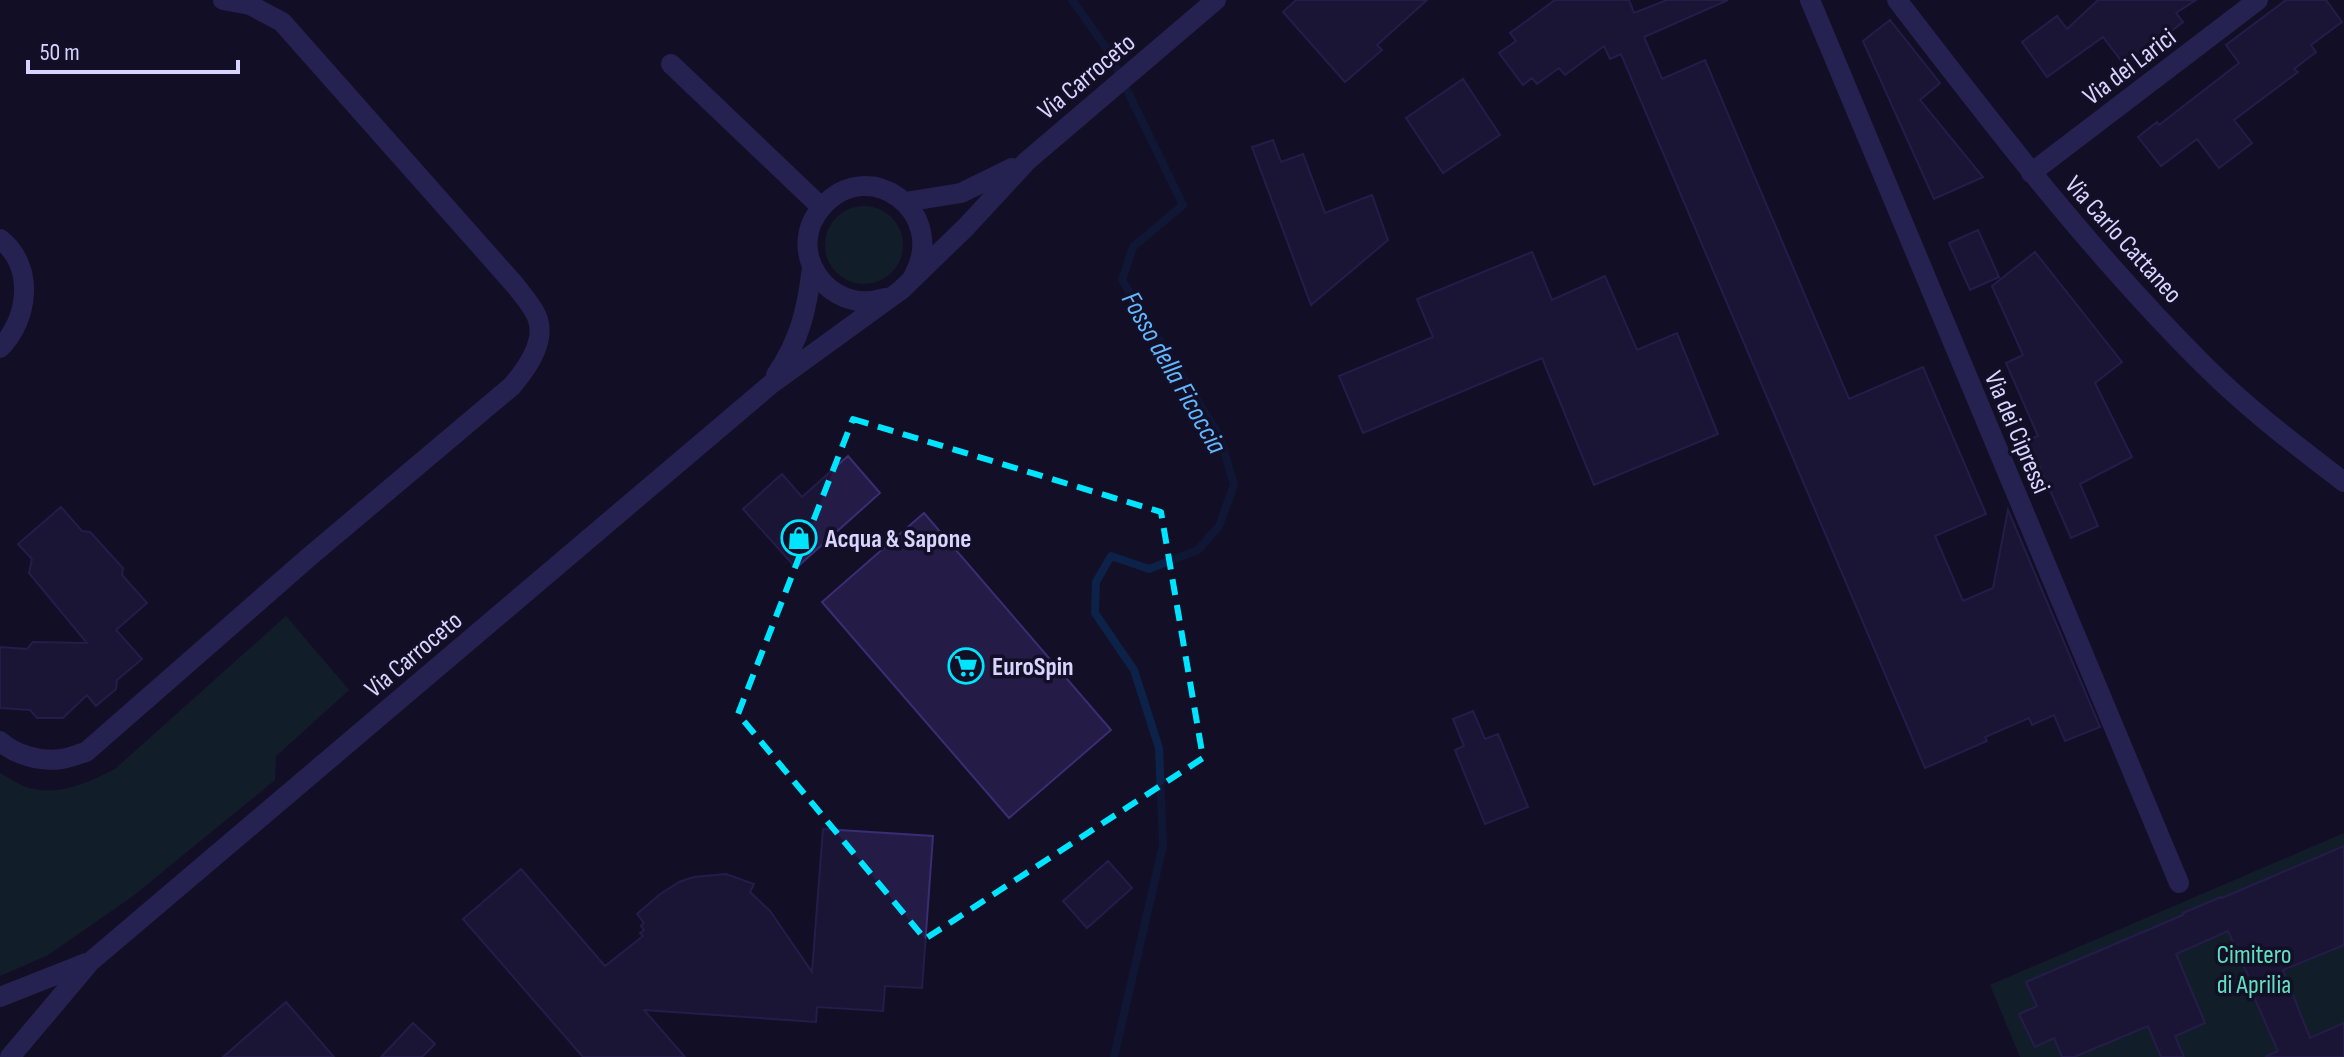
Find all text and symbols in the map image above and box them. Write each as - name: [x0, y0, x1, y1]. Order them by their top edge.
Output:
- street label: Via dei Larici: [2077, 22, 2182, 112]
- scale bar: [28, 24, 238, 74]
- street label: Via Carroceto: [1032, 28, 1142, 127]
- text: 50 m: [40, 38, 80, 67]
- street label: Via Carlo Cattaneo: [2058, 170, 2188, 310]
- water label: Fosso della Ficoccia: [1114, 286, 1234, 460]
- street label: Via dei Cipressi: [1977, 367, 2056, 498]
- shop icon: Acqua & Sapone: [780, 519, 818, 557]
- place label: Acqua & Sapone: [824, 524, 971, 555]
- street label: Via Carroceto: [359, 606, 469, 705]
- supermarket icon: EuroSpin: [947, 647, 985, 685]
- place label: EuroSpin: [992, 652, 1074, 683]
- park label: Cimitero di Aprilia: [2217, 940, 2291, 1001]

